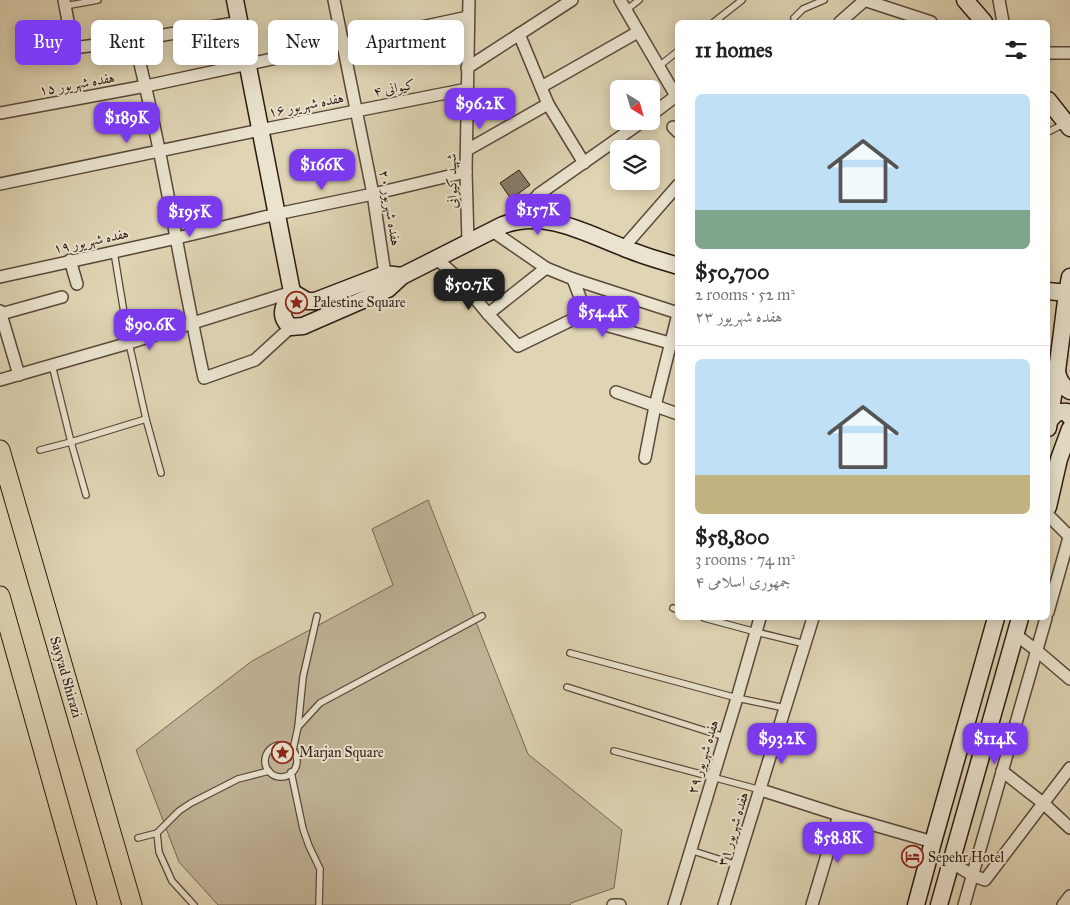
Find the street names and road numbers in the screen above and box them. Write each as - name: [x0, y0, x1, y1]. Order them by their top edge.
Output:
- street label: هفده شهریور ۱۵: [38, 69, 116, 100]
- street label: کیوانی ۴: [372, 76, 416, 100]
- street label: هفده شهریور ۱۶: [267, 89, 345, 122]
- street label: شهید کیوانی: [443, 153, 462, 209]
- street label: هفده شهریور ۲۰: [375, 169, 404, 247]
- street label: هفده شهریور ۱۹: [52, 225, 130, 258]
- street label: Sayyad Shirazi: [46, 634, 86, 720]
- street label: هفده شهریور ۲۹: [684, 718, 723, 796]
- street label: هفده شهریور ۳۱: [714, 790, 753, 868]

